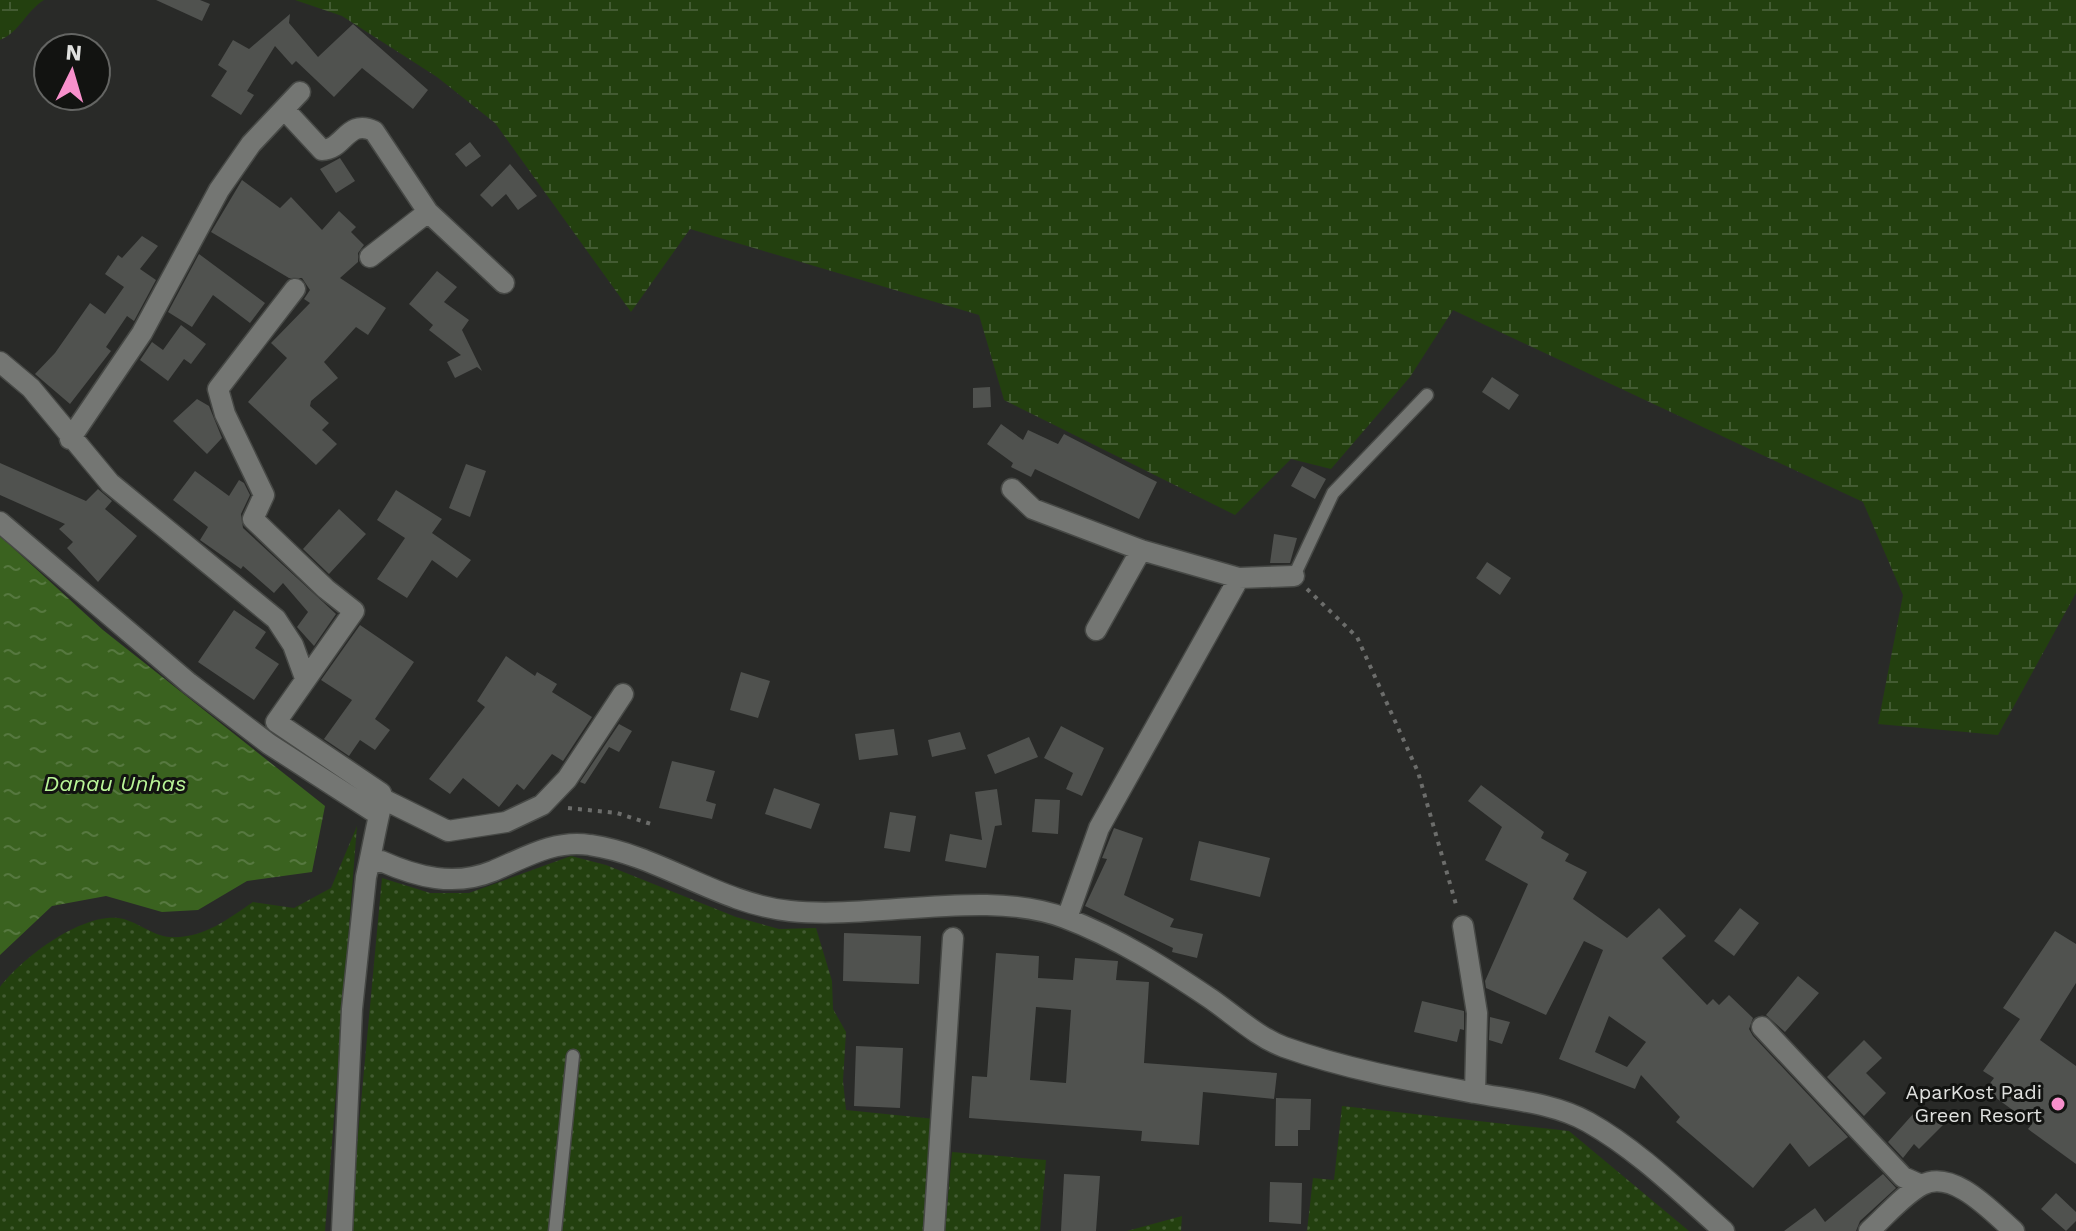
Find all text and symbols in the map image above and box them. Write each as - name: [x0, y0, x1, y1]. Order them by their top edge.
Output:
- north arrow: [32, 32, 112, 112]
- text: N: [64, 39, 83, 66]
- water label: Danau Unhas: [44, 771, 186, 796]
- place label: AparKost Padi Green Resort: [1906, 1080, 2043, 1127]
- marker: AparKost Padi Green Resort: [2049, 1095, 2067, 1113]

